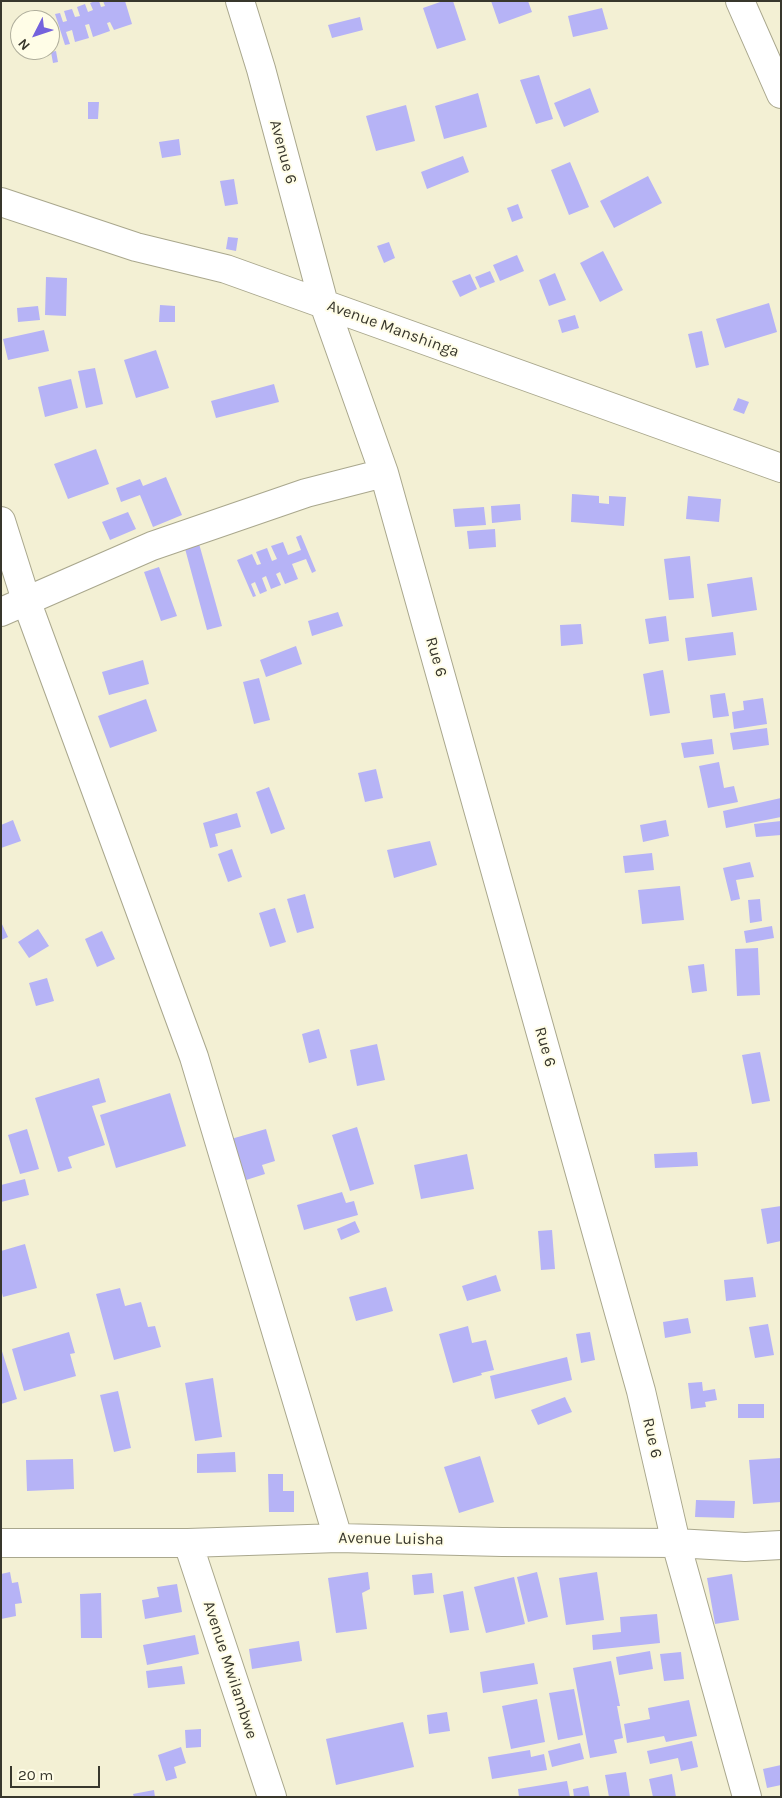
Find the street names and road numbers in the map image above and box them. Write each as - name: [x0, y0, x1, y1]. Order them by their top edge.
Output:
- street label: Avenue 6: [265, 118, 301, 186]
- street label: Avenue Manshinga: [325, 296, 461, 362]
- street label: Rue 6: [421, 635, 451, 679]
- street label: Rue 6: [530, 1025, 560, 1069]
- street label: Rue 6: [638, 1416, 666, 1460]
- street label: Avenue Luisha: [338, 1528, 444, 1550]
- street label: Avenue Mwilambwe: [199, 1599, 261, 1741]

